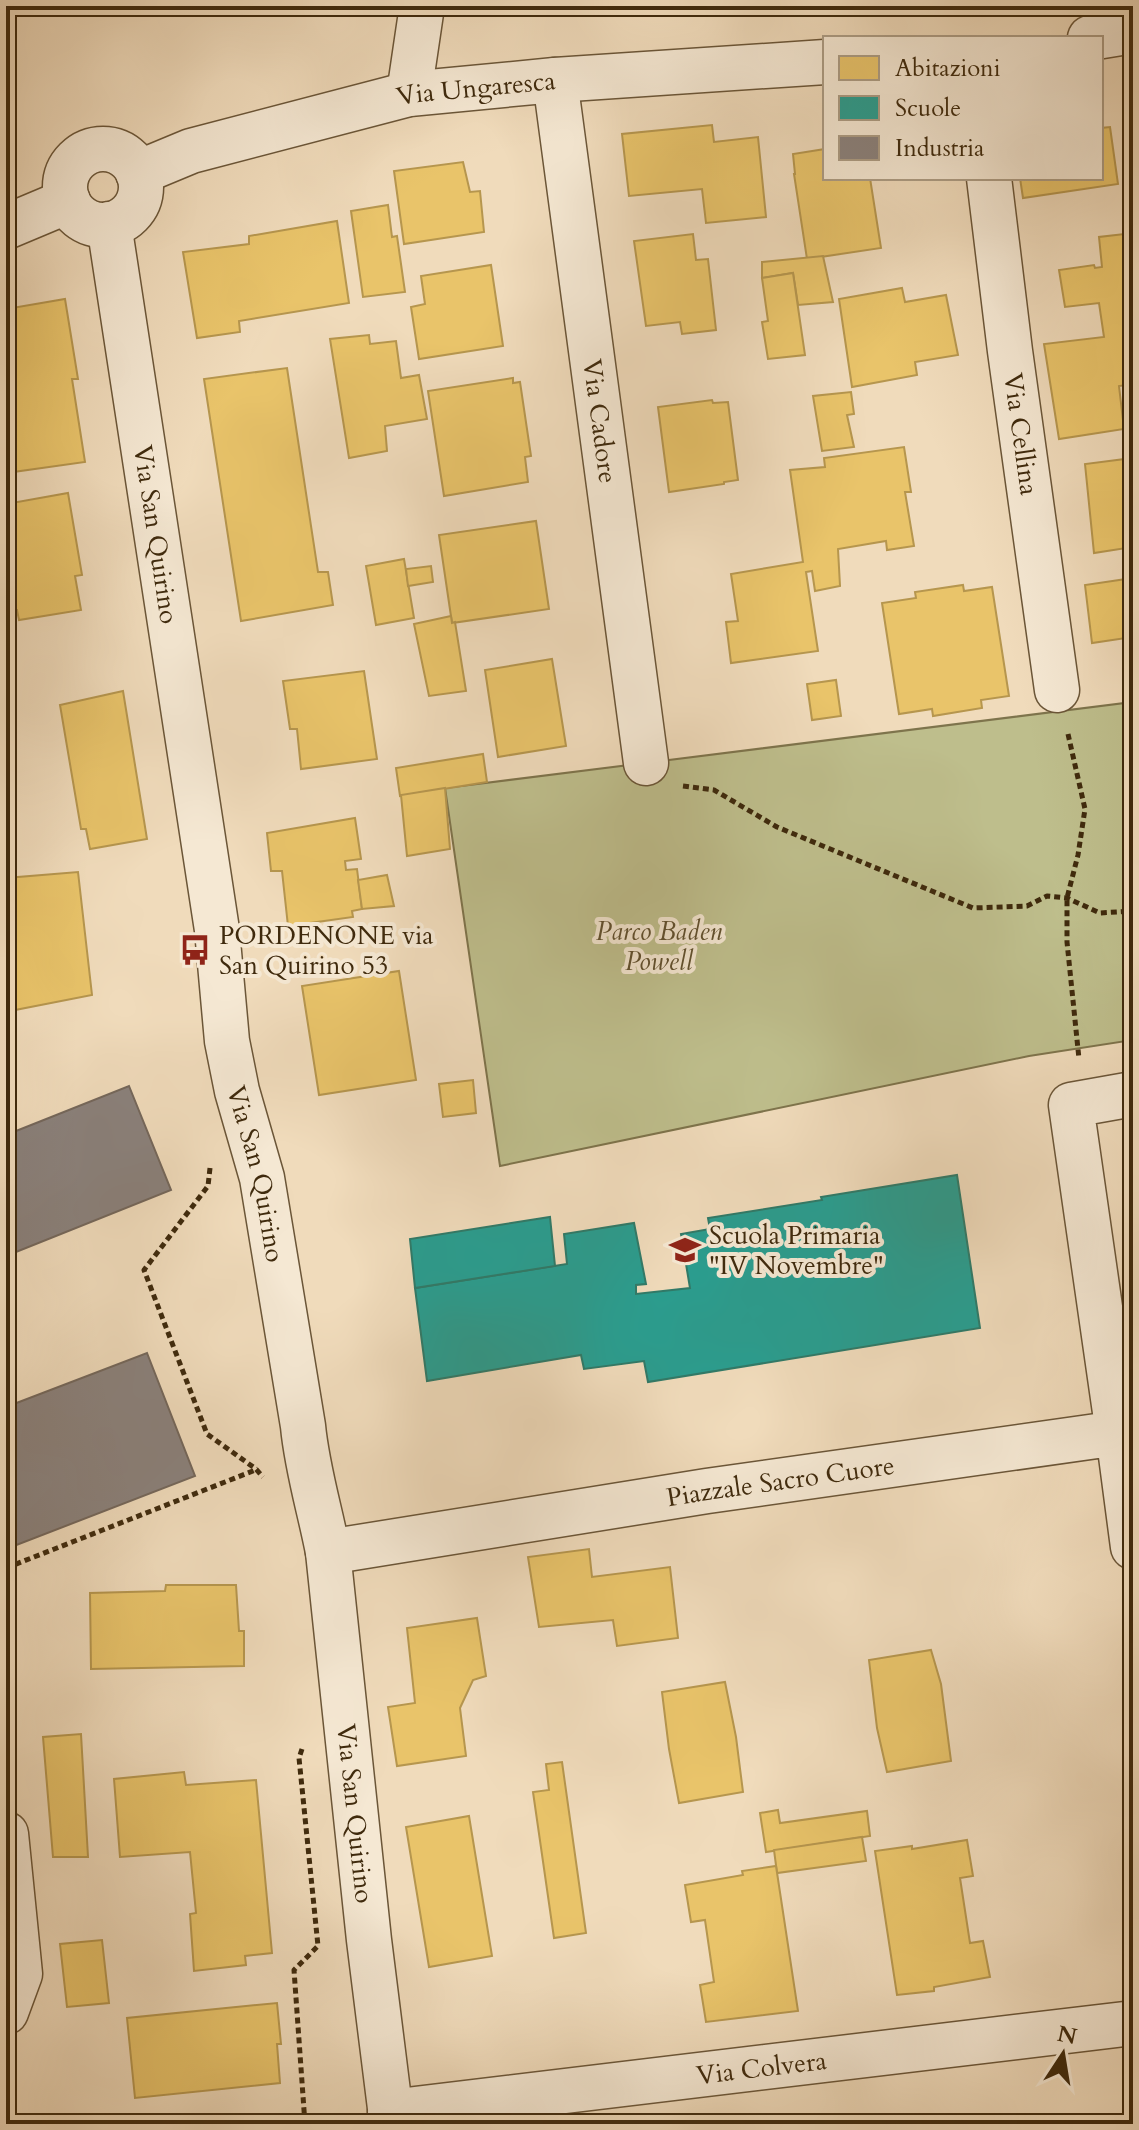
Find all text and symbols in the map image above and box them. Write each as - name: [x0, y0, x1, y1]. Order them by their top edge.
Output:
- legend: [823, 36, 1103, 180]
- text: Abitazioni: [895, 52, 1001, 85]
- street label: Via Ungaresca: [393, 63, 557, 115]
- text: Scuole: [895, 92, 961, 125]
- text: Industria: [895, 132, 985, 165]
- street label: Via Cadore: [574, 357, 626, 485]
- street label: Via Cellina: [995, 371, 1047, 497]
- street label: Via San Quirino: [125, 443, 187, 626]
- park label: Parco Baden Powell: [596, 914, 722, 979]
- place label: PORDENONE via San Quirino 53: [219, 918, 434, 983]
- bus stop icon: PORDENONE via San Quirino 53: [178, 933, 212, 967]
- street label: Via San Quirino: [218, 1082, 293, 1265]
- place label: Scuola Primaria "IV Novembre": [709, 1218, 884, 1283]
- school or university icon: Scuola Primaria "IV Novembre": [668, 1233, 702, 1267]
- street label: Piazzale Sacro Cuore: [664, 1448, 897, 1515]
- street label: Via San Quirino: [328, 1722, 382, 1905]
- north arrow: [1023, 2014, 1103, 2094]
- text: N: [1054, 2019, 1079, 2052]
- street label: Via Colvera: [694, 2043, 828, 2093]

